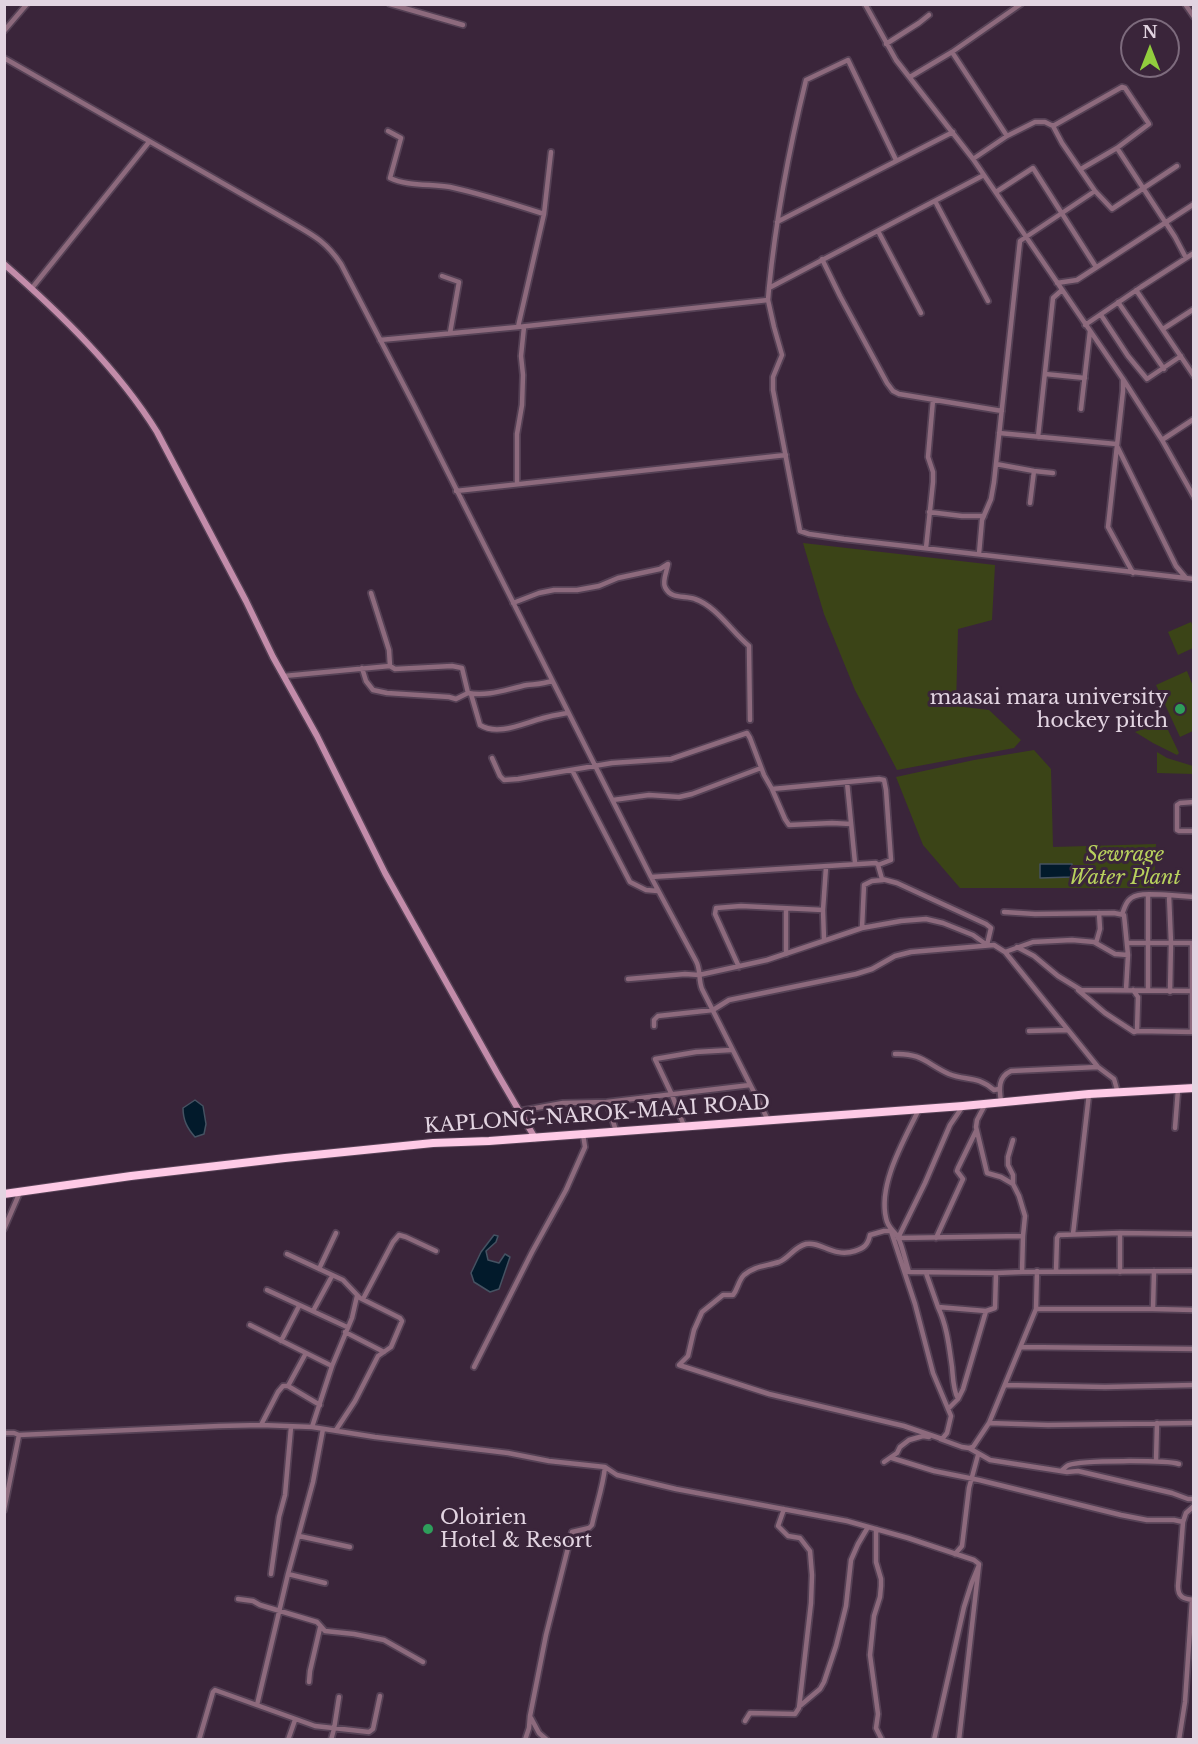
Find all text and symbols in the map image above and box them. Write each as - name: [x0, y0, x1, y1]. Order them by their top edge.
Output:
- north arrow: [1120, 18, 1180, 78]
- text: N: [1142, 22, 1158, 42]
- place label: maasai mara university hockey pitch: [930, 686, 1168, 733]
- marker: maasai mara university hockey pitch: [1173, 702, 1187, 716]
- park label: Sewrage Water Plant: [1069, 843, 1181, 890]
- street label: KAPLONG-NAROK-MAAI ROAD: [423, 1091, 771, 1139]
- place label: Oloirien Hotel & Resort: [440, 1506, 592, 1553]
- marker: Oloirien Hotel & Resort: [421, 1522, 435, 1536]

